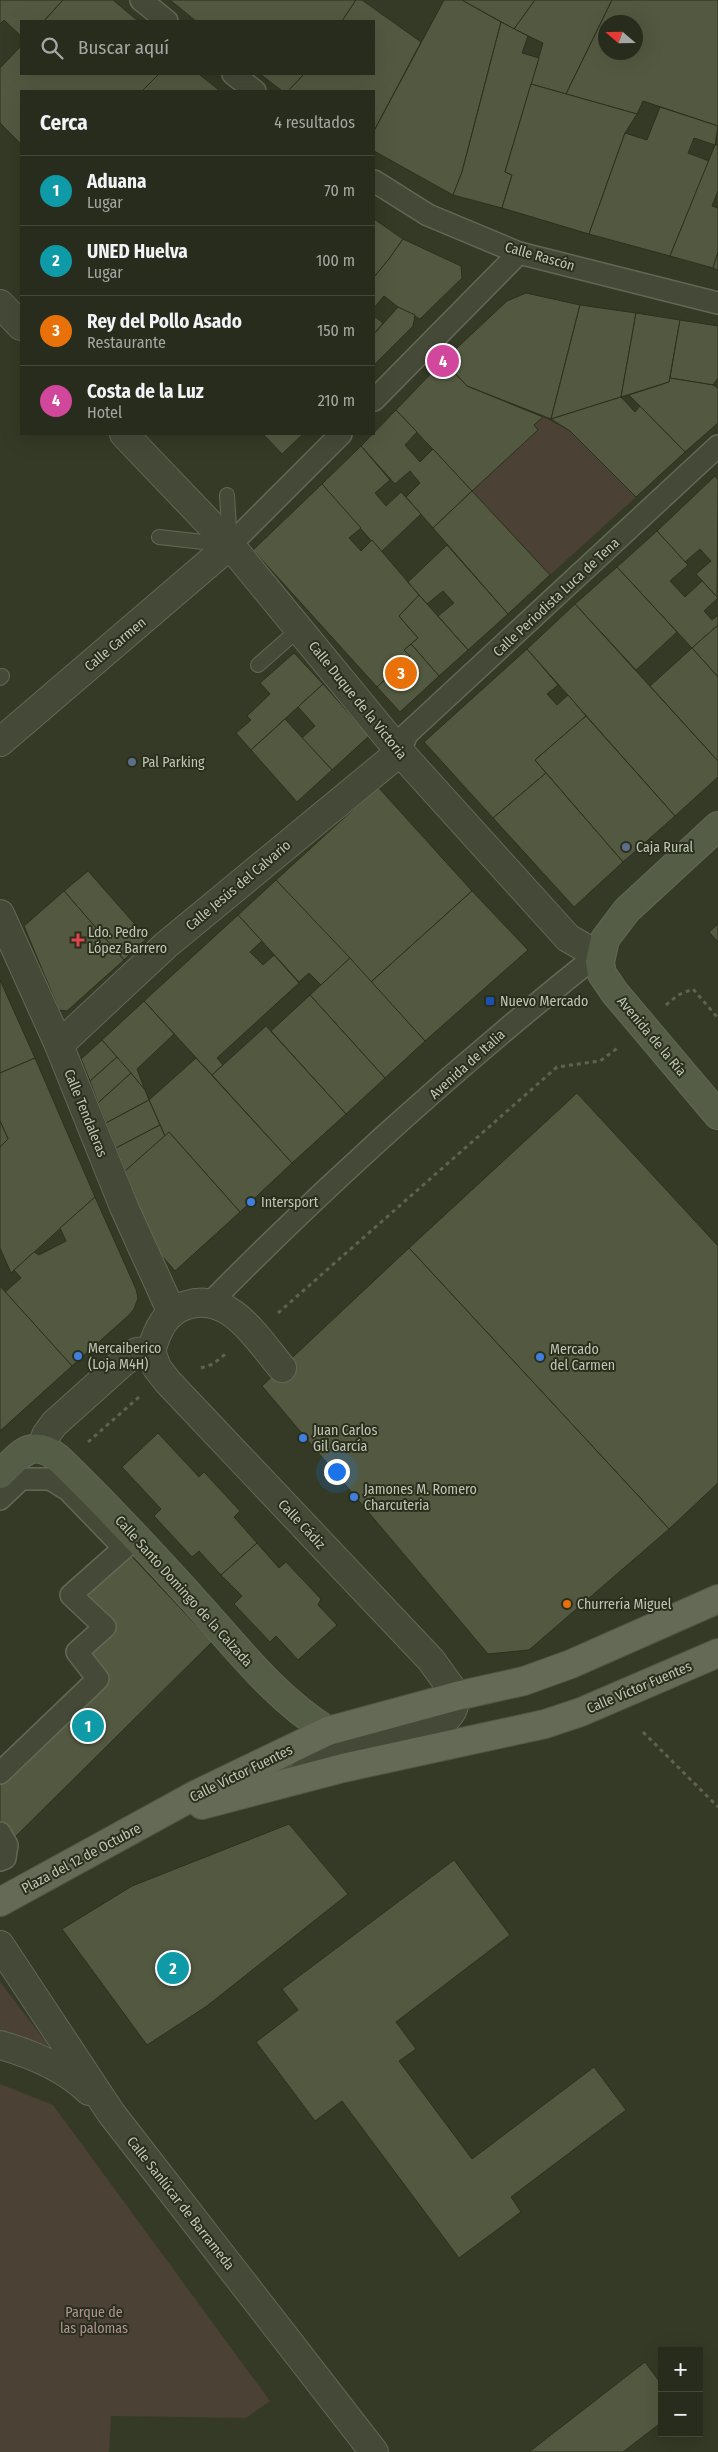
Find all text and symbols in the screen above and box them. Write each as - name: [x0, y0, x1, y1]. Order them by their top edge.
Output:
- north arrow: [598, 15, 643, 60]
- search box: [20, 20, 375, 75]
- icon: search: [38, 34, 66, 62]
- text: Buscar aquí: [78, 36, 169, 59]
- text: Cerca: [40, 110, 88, 136]
- text: 4 resultados: [274, 113, 355, 132]
- text: Aduana: [87, 170, 146, 193]
- text: 1: [53, 181, 59, 200]
- text: 70 m: [324, 181, 355, 200]
- text: Lugar: [87, 193, 123, 212]
- street label: Calle Rascón: [503, 238, 577, 275]
- text: UNED Huelva: [87, 240, 188, 263]
- text: 2: [52, 251, 60, 270]
- text: 100 m: [316, 251, 355, 270]
- text: Lugar: [87, 263, 123, 282]
- text: Rey del Pollo Asado: [87, 310, 242, 333]
- text: 3: [52, 321, 60, 340]
- text: 150 m: [317, 321, 355, 340]
- text: Restaurante: [87, 333, 166, 352]
- pin: 4: [427, 342, 459, 380]
- text: Costa de la Luz: [87, 380, 204, 403]
- text: 4: [52, 391, 60, 410]
- text: 210 m: [318, 391, 355, 410]
- text: Hotel: [87, 403, 122, 422]
- street label: Calle Periodista Luca de Tena: [490, 534, 623, 660]
- street label: Calle Carmen: [81, 614, 150, 675]
- street label: Calle Duque de la Victoria: [305, 638, 411, 763]
- pin: 3: [385, 654, 417, 692]
- place label: Pal Parking: [142, 754, 205, 771]
- marker: Pal Parking: [126, 756, 138, 768]
- street label: Calle Jesús del Calvario: [182, 836, 294, 934]
- place label: Caja Rural: [636, 839, 693, 856]
- marker: Caja Rural: [620, 841, 632, 853]
- place label: Ldo. Pedro López Barrero: [88, 924, 167, 957]
- marker: Ldo. Pedro López Barrero: [72, 934, 84, 946]
- place label: Nuevo Mercado: [500, 993, 588, 1010]
- street label: Avenida de la Ría: [613, 993, 690, 1080]
- marker: Nuevo Mercado: [484, 995, 496, 1007]
- street label: Avenida de Italia: [426, 1026, 509, 1103]
- street label: Calle Tendaleras: [60, 1067, 111, 1160]
- place label: Intersport: [261, 1194, 319, 1211]
- marker: Intersport: [245, 1196, 257, 1208]
- place label: Mercaiberico (Loja M4H): [88, 1340, 161, 1373]
- place label: Mercado del Carmen: [550, 1341, 615, 1374]
- marker: Mercaiberico (Loja M4H): [72, 1350, 84, 1362]
- marker: Mercado del Carmen: [534, 1351, 546, 1363]
- place label: Juan Carlos Gil García: [313, 1422, 377, 1455]
- marker: Juan Carlos Gil García: [297, 1432, 309, 1444]
- your location: [324, 1459, 350, 1485]
- place label: Jamones M. Romero Charcuteria: [364, 1481, 477, 1514]
- marker: Jamones M. Romero Charcuteria: [348, 1491, 360, 1503]
- street label: Calle Cádiz: [274, 1496, 329, 1553]
- street label: Calle Santo Domingo de la Calzada: [111, 1512, 256, 1670]
- place label: Churrería Miguel: [577, 1596, 672, 1613]
- marker: Churrería Miguel: [561, 1598, 573, 1610]
- street label: Calle Víctor Fuentes: [584, 1658, 694, 1717]
- pin: 1: [72, 1707, 104, 1745]
- street label: Calle Víctor Fuentes: [187, 1741, 295, 1806]
- street label: Plaza del 12 de Octubre: [19, 1820, 144, 1897]
- pin: 2: [157, 1949, 189, 1987]
- street label: Calle Sanlúcar de Barrameda: [123, 2133, 238, 2274]
- park label: Parque de las palomas: [60, 2304, 128, 2337]
- map controls: [658, 2347, 703, 2437]
- button: +: [658, 2347, 703, 2392]
- button: −: [658, 2392, 703, 2437]

